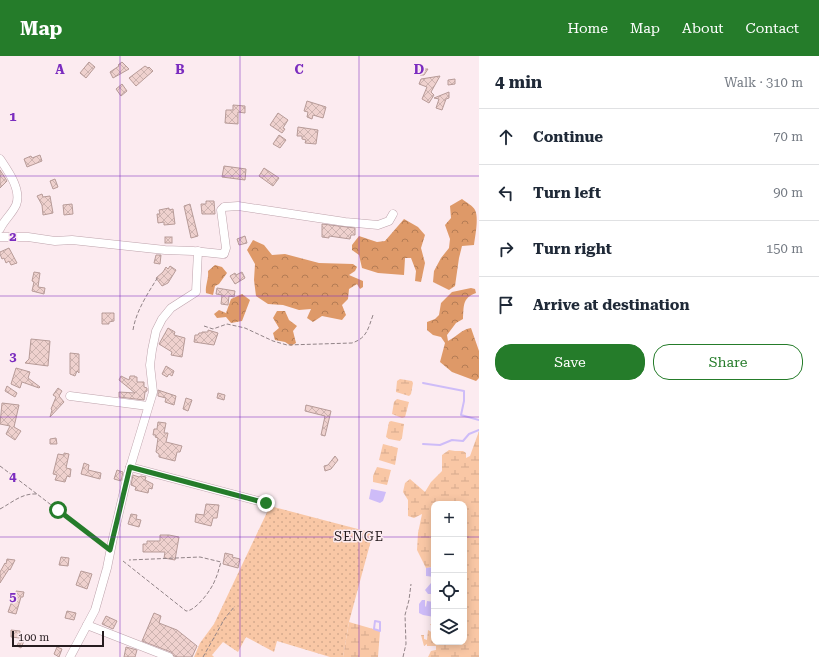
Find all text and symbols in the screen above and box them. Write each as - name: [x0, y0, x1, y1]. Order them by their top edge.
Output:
- text: Map: [20, 17, 62, 40]
- text: Home: [567, 20, 608, 36]
- text: Map: [630, 20, 660, 36]
- text: About: [682, 20, 724, 36]
- text: Contact: [746, 20, 799, 36]
- text: A: [55, 62, 65, 77]
- text: B: [175, 62, 185, 77]
- text: C: [294, 62, 304, 77]
- text: D: [414, 62, 424, 77]
- text: 4 min: [495, 72, 542, 92]
- text: Walk · 310 m: [724, 75, 803, 90]
- text: 1: [9, 109, 17, 124]
- icon: ahead: [495, 126, 517, 148]
- text: Continue: [533, 128, 603, 146]
- text: 70 m: [773, 129, 803, 144]
- icon: left: [495, 182, 517, 204]
- text: Turn left: [533, 184, 601, 202]
- text: 90 m: [773, 185, 803, 200]
- text: 2: [9, 229, 17, 244]
- icon: right: [495, 238, 517, 260]
- text: Turn right: [533, 240, 612, 258]
- text: 150 m: [766, 241, 803, 256]
- icon: arrive: [495, 294, 517, 316]
- text: Arrive at destination: [533, 296, 689, 314]
- button: Save: [495, 344, 645, 380]
- button: Share: [653, 344, 803, 380]
- text: 3: [9, 349, 17, 364]
- text: 4: [9, 469, 17, 484]
- route end: [257, 494, 275, 512]
- route start: [49, 501, 67, 519]
- map controls: [431, 501, 467, 645]
- button: +: [431, 501, 467, 537]
- district label: SENGE: [334, 529, 384, 544]
- button: −: [431, 537, 467, 573]
- button: locate: [431, 573, 467, 609]
- text: 5: [9, 589, 17, 604]
- button: layers: [431, 609, 467, 645]
- scale bar: [12, 629, 104, 648]
- text: 100 m: [18, 631, 49, 644]

